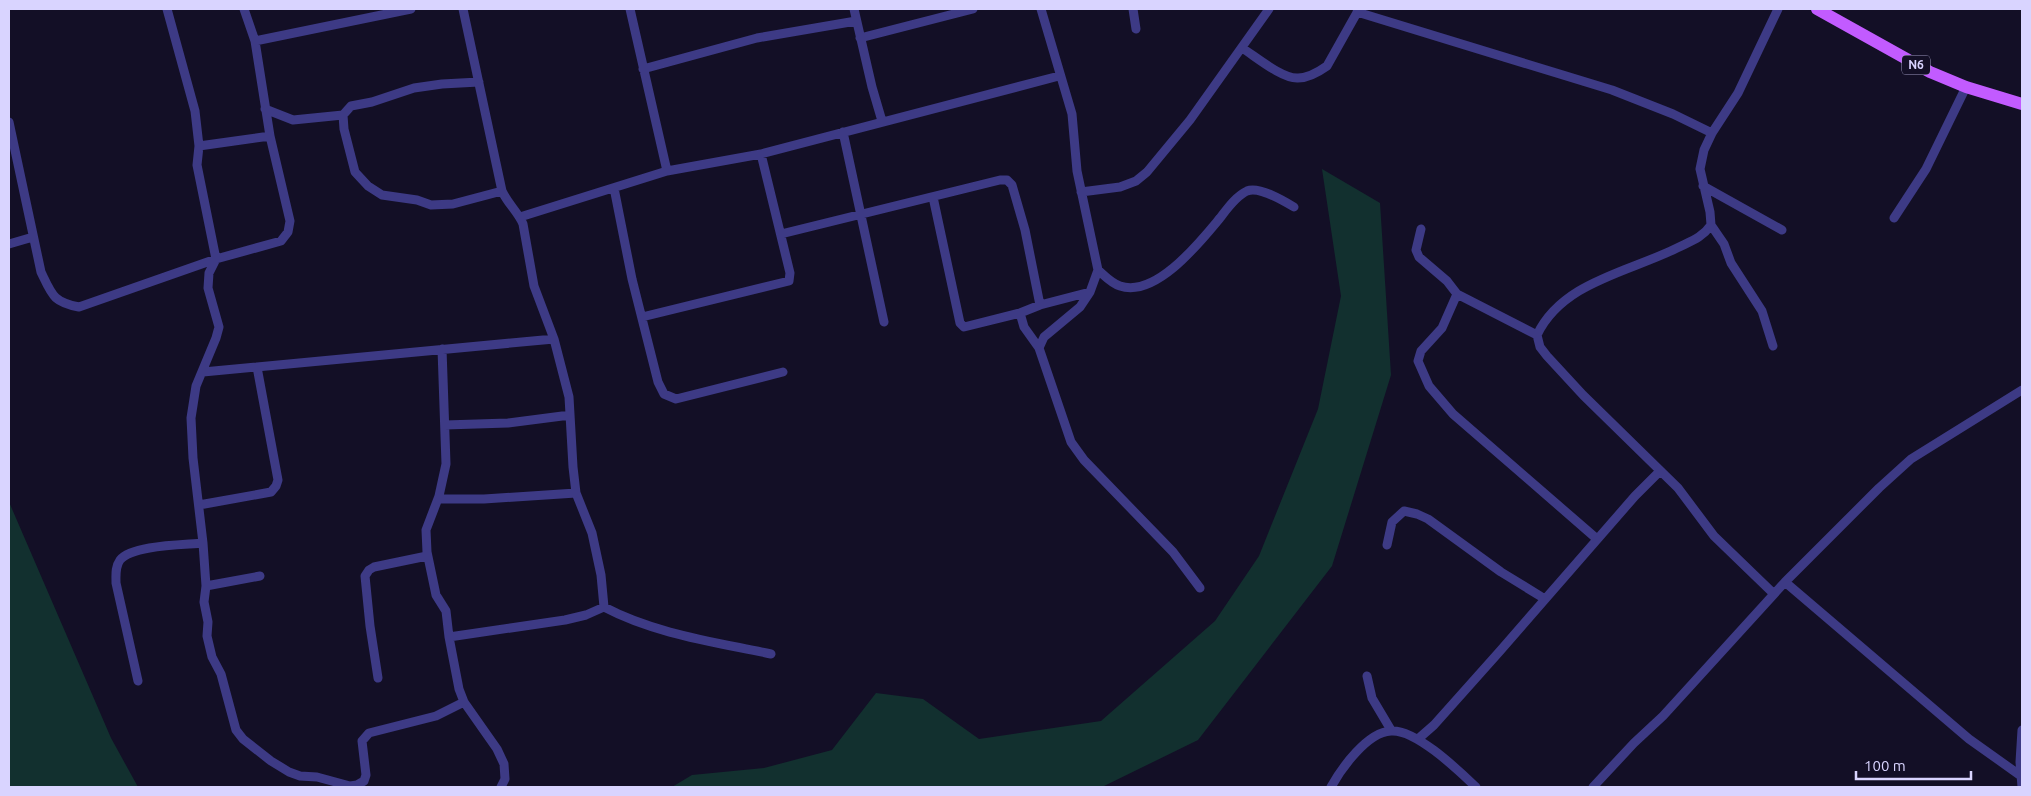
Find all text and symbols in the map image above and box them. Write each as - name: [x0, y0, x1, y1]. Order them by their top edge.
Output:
- road number: N6: [1902, 56, 1930, 74]
- scale bar: [1856, 748, 1971, 780]
- text: 100 m: [1864, 757, 1906, 774]

